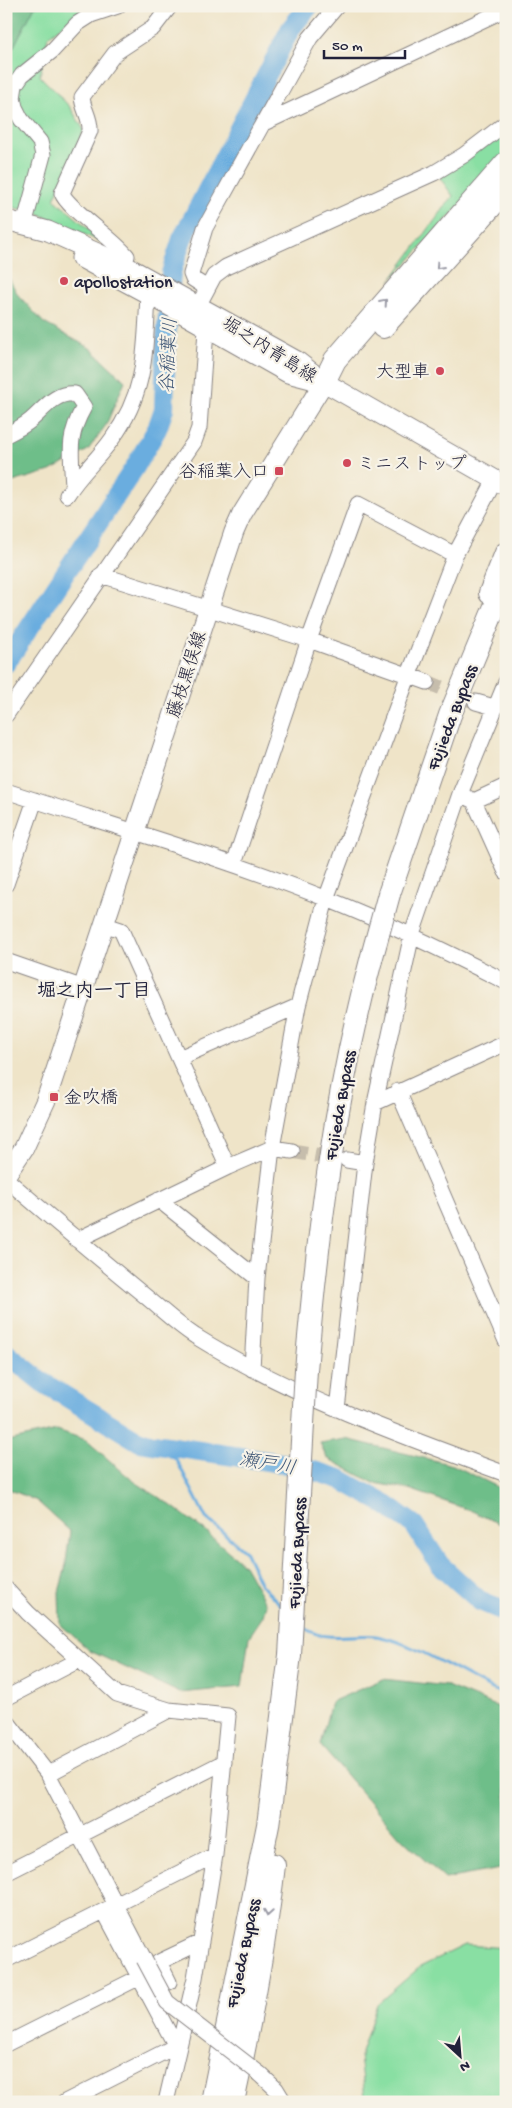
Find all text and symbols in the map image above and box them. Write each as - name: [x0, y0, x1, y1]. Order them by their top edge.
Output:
- scale bar: [324, 28, 406, 60]
- text: 50 m: [332, 38, 363, 56]
- one-way arrow: [436, 260, 445, 269]
- place label: apollostation: [74, 273, 173, 294]
- marker: apollostation: [58, 275, 70, 287]
- one-way arrow: [379, 299, 388, 308]
- street label: 堀之内青島線: [217, 313, 321, 389]
- water label: 谷稲葉川: [156, 317, 184, 394]
- place label: 大型車: [376, 362, 430, 384]
- marker: 大型車: [434, 365, 446, 377]
- place label: ミニストップ: [357, 454, 467, 476]
- marker: ミニストップ: [341, 457, 353, 469]
- place label: 谷稲葉入口: [179, 462, 269, 484]
- marker: 谷稲葉入口: [273, 465, 285, 477]
- street label: 藤枝黒俣線: [164, 628, 212, 721]
- street label: Fujieda Bypass: [423, 661, 484, 774]
- district label: 堀之内一丁目: [37, 980, 151, 1004]
- street label: Fujieda Bypass: [321, 1048, 362, 1163]
- place label: 金吹橋: [64, 1088, 118, 1110]
- marker: 金吹橋: [48, 1091, 60, 1103]
- water label: 瀬戸川: [237, 1449, 297, 1482]
- street label: Fujieda Bypass: [285, 1496, 312, 1610]
- street label: Fujieda Bypass: [222, 1896, 267, 2011]
- one-way arrow: [264, 1908, 274, 1917]
- north arrow: [434, 2030, 484, 2080]
- text: N: [457, 2056, 472, 2075]

